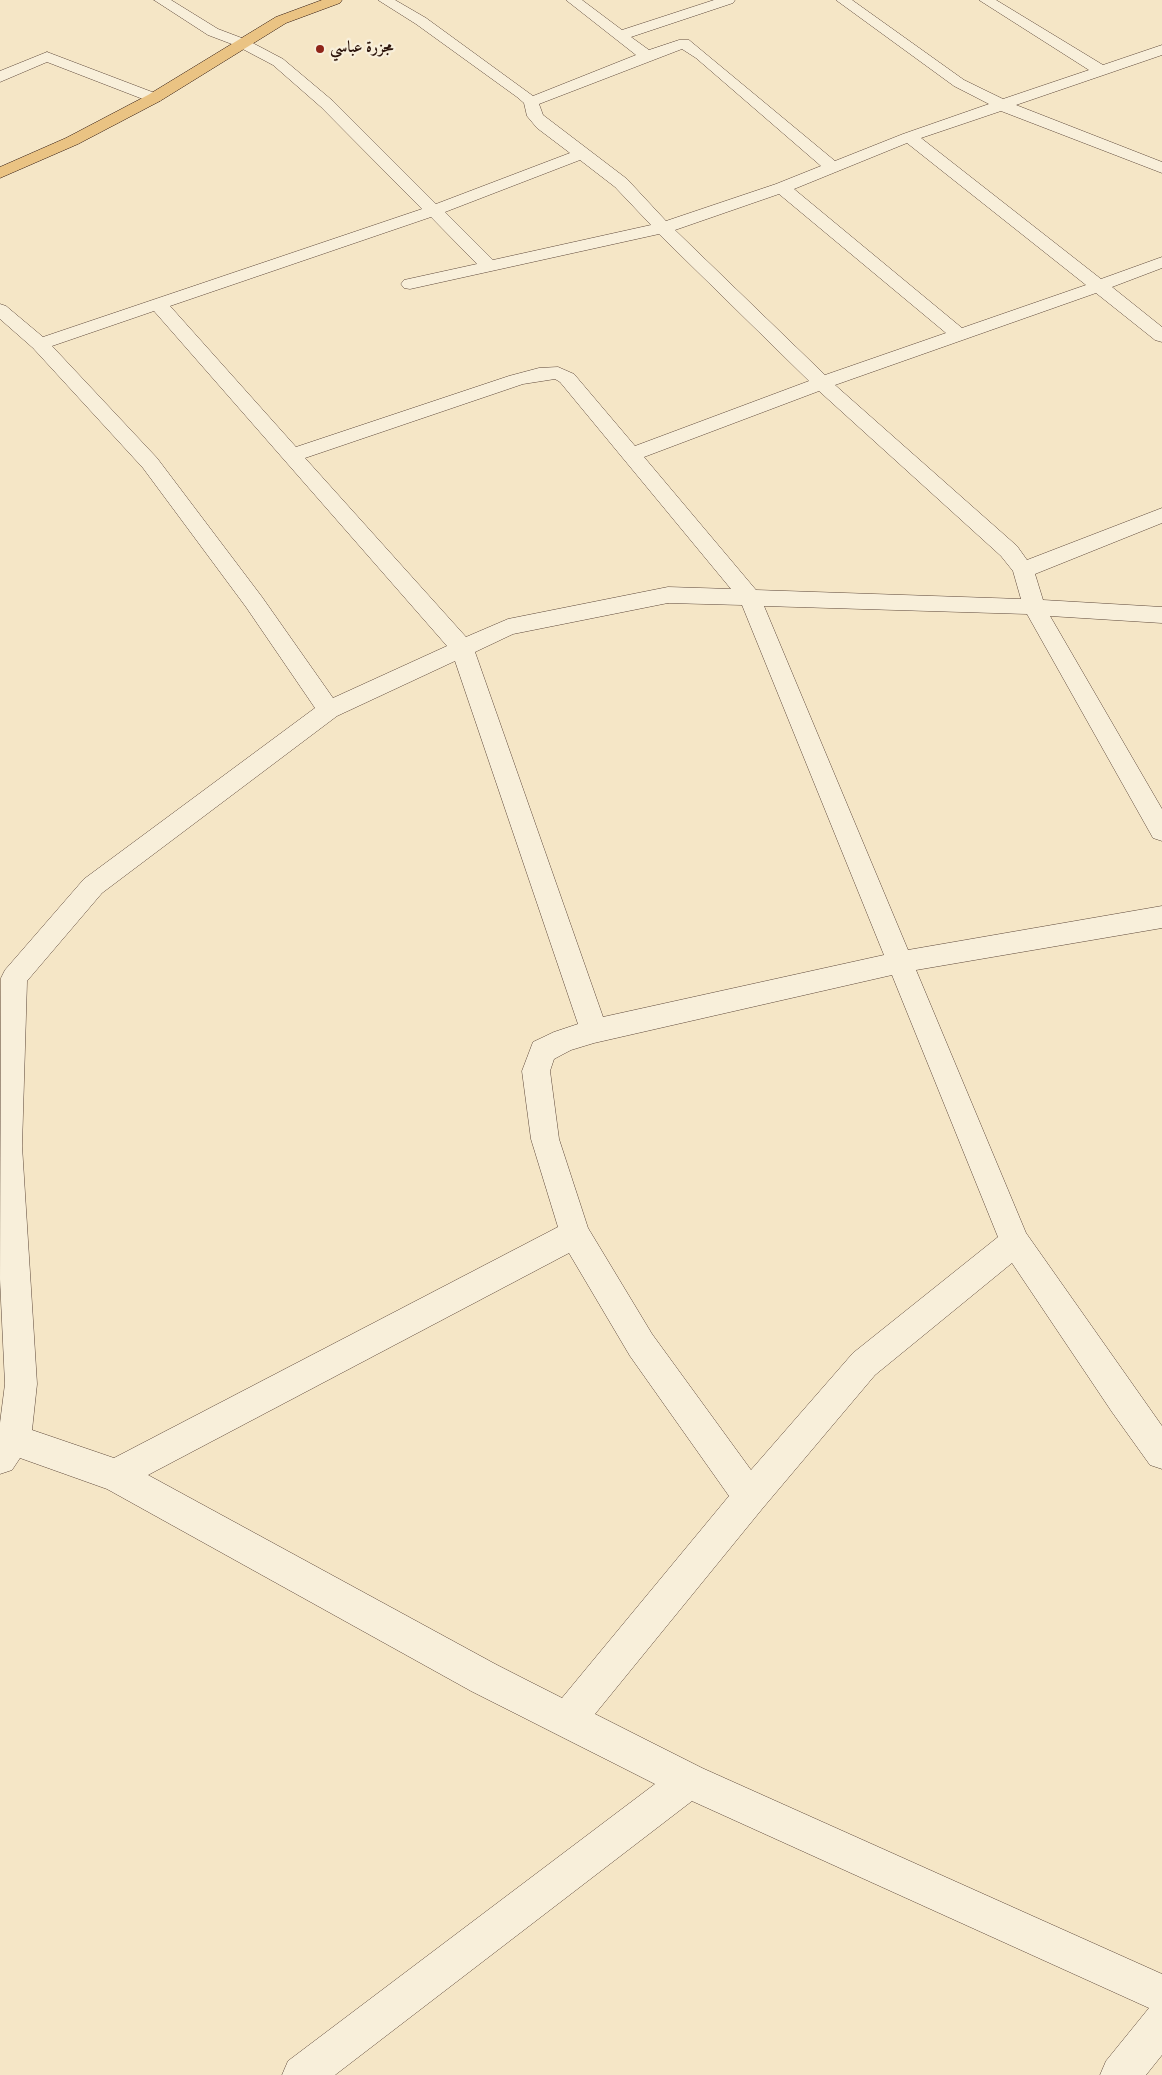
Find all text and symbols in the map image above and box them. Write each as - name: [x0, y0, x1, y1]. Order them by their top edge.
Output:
- place label: مجزرة عباسي: [330, 39, 393, 59]
- marker: مجزرة عباسي: [314, 43, 326, 55]

